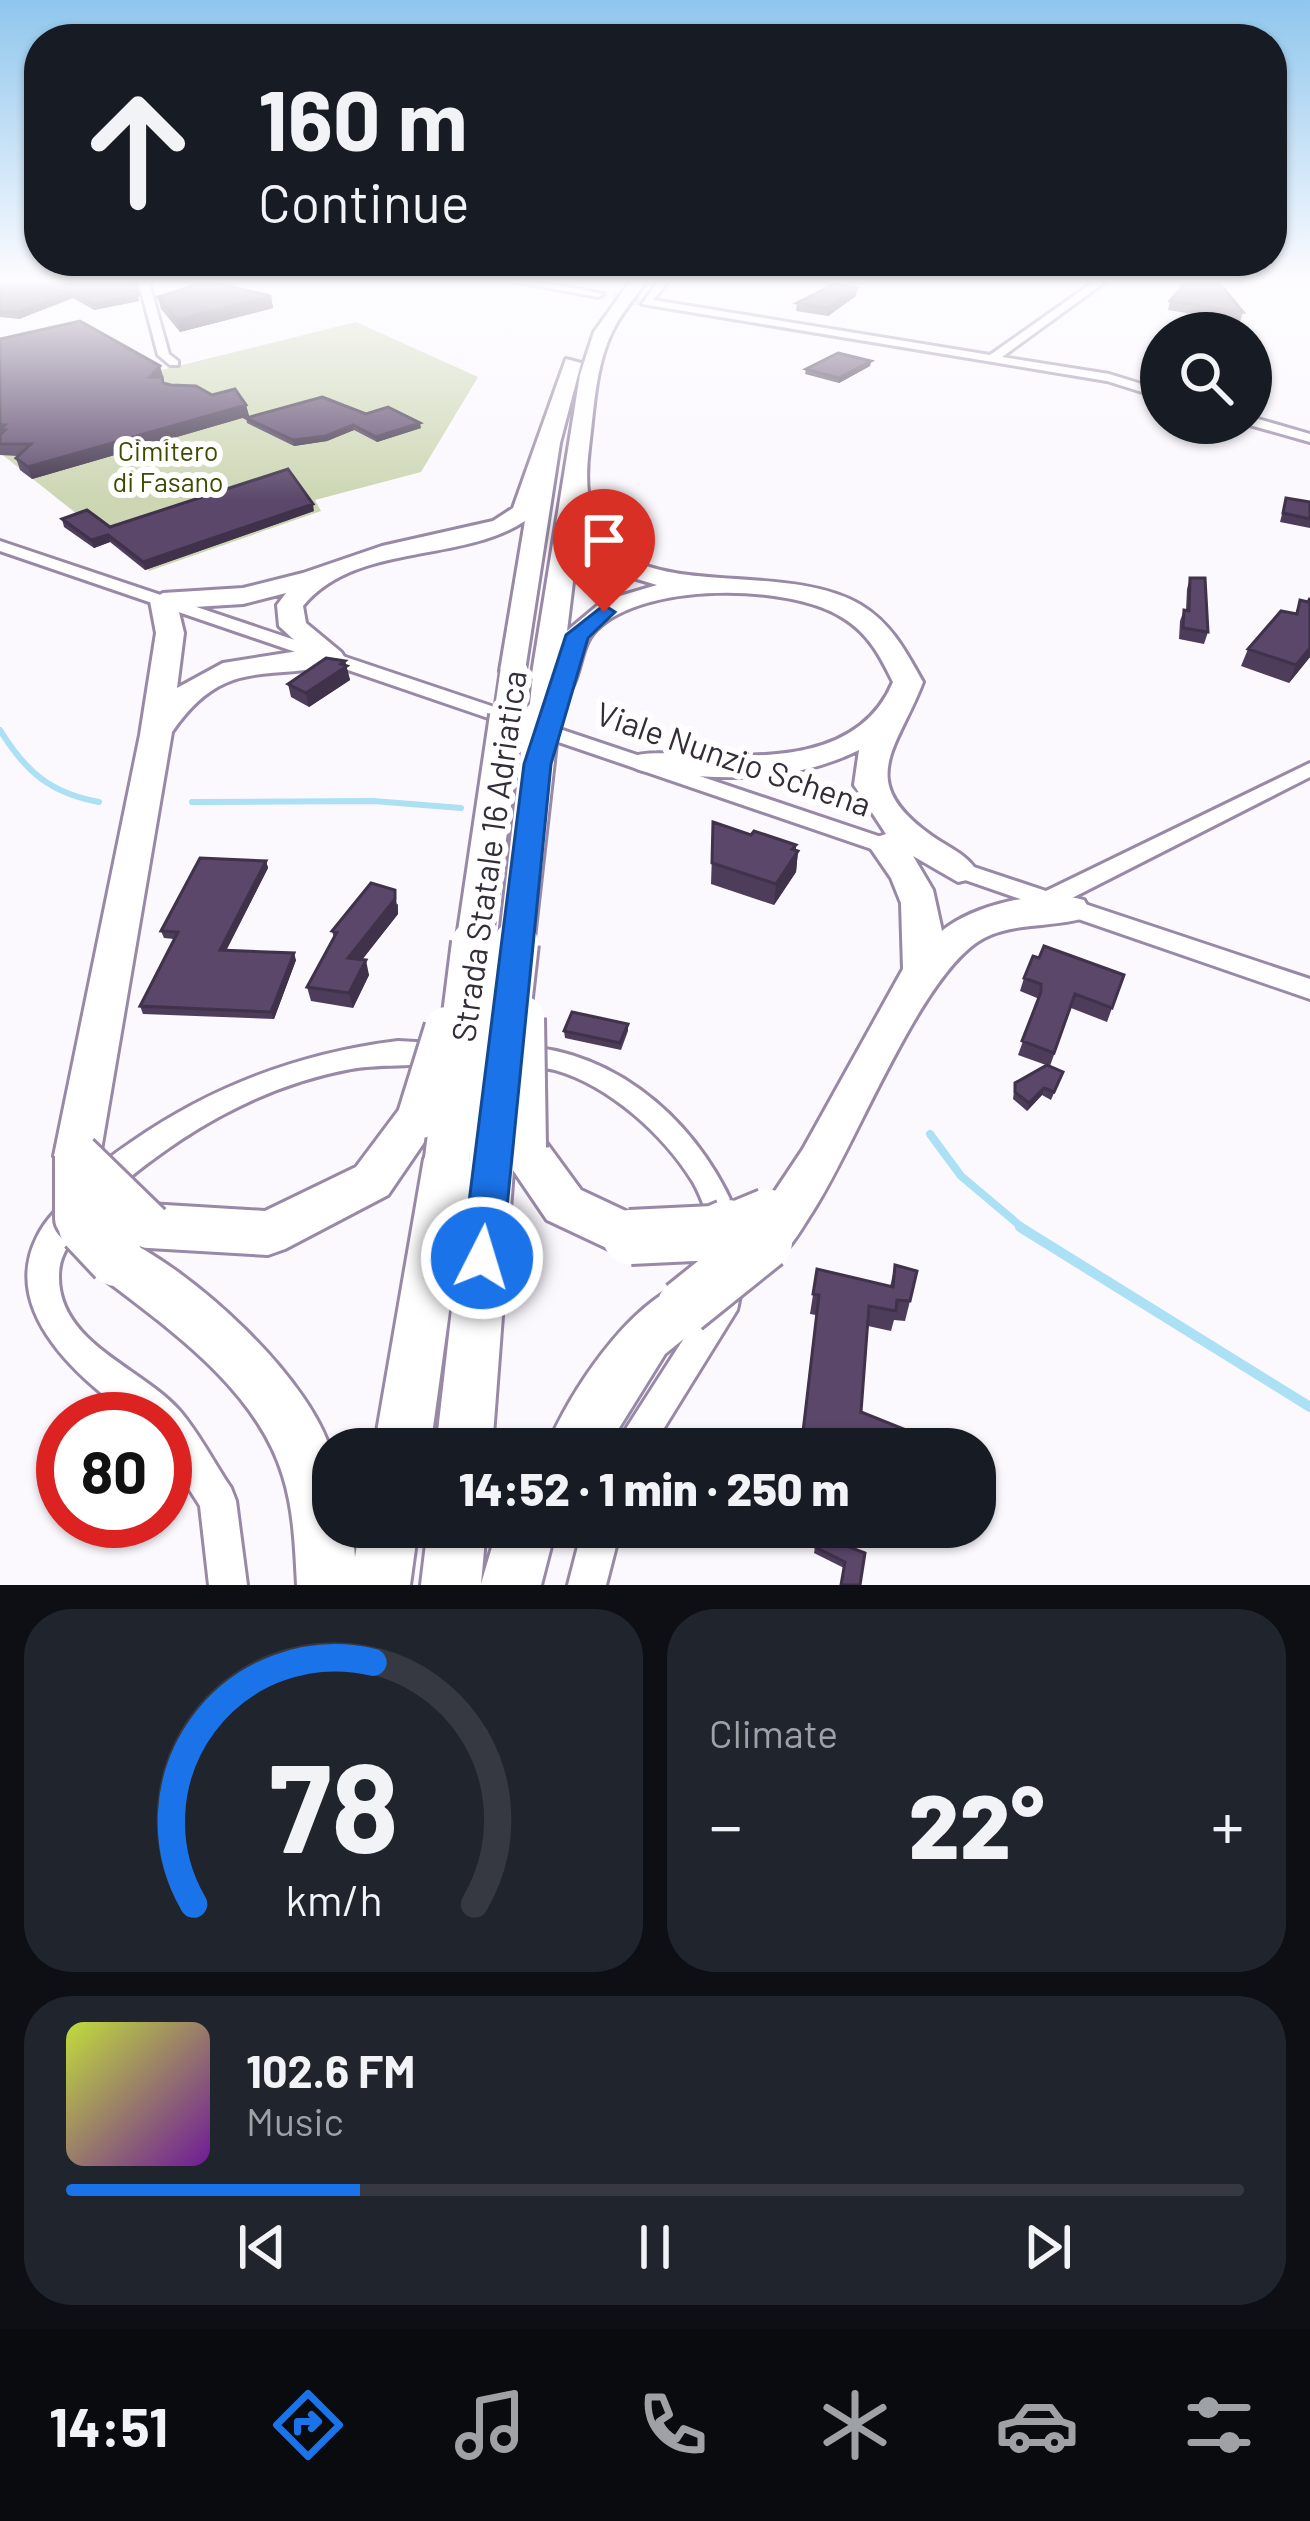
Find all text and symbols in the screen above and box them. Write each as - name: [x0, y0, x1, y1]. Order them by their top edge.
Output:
- text: 160 m: [258, 67, 468, 168]
- icon: ahead: [60, 72, 216, 228]
- text: Continue: [258, 169, 470, 234]
- map controls: [1140, 312, 1272, 444]
- button: search: [1140, 312, 1272, 444]
- park label: Cimitero di Fasano: [112, 434, 224, 497]
- pin: [553, 489, 655, 612]
- icon: arrive: [571, 507, 637, 573]
- street label: Strada Statale 16 Adriatica: [442, 668, 534, 1044]
- street label: Viale Nunzio Schena: [591, 692, 877, 824]
- position arrow: [419, 1195, 545, 1321]
- speed limit sign: 80: [36, 1392, 192, 1548]
- text: 14:52 · 1 min · 250 m: [459, 1461, 849, 1515]
- text: Climate: [709, 1709, 838, 1756]
- text: 78: [269, 1728, 398, 1878]
- text: 22°: [909, 1769, 1044, 1877]
- text: −: [709, 1784, 742, 1863]
- text: +: [1211, 1784, 1244, 1863]
- text: km/h: [285, 1872, 382, 1924]
- text: 102.6 FM: [246, 2043, 415, 2097]
- text: Music: [246, 2097, 344, 2144]
- icon: previous: [229, 2214, 295, 2280]
- icon: pause: [622, 2214, 688, 2280]
- icon: next: [1015, 2214, 1081, 2280]
- icon: directions: [266, 2383, 350, 2467]
- icon: music: [448, 2383, 532, 2467]
- icon: phone: [631, 2383, 715, 2467]
- icon: climate: [813, 2383, 897, 2467]
- icon: car: [995, 2383, 1079, 2467]
- icon: filters: [1177, 2383, 1261, 2467]
- text: 14:51: [49, 2393, 168, 2458]

